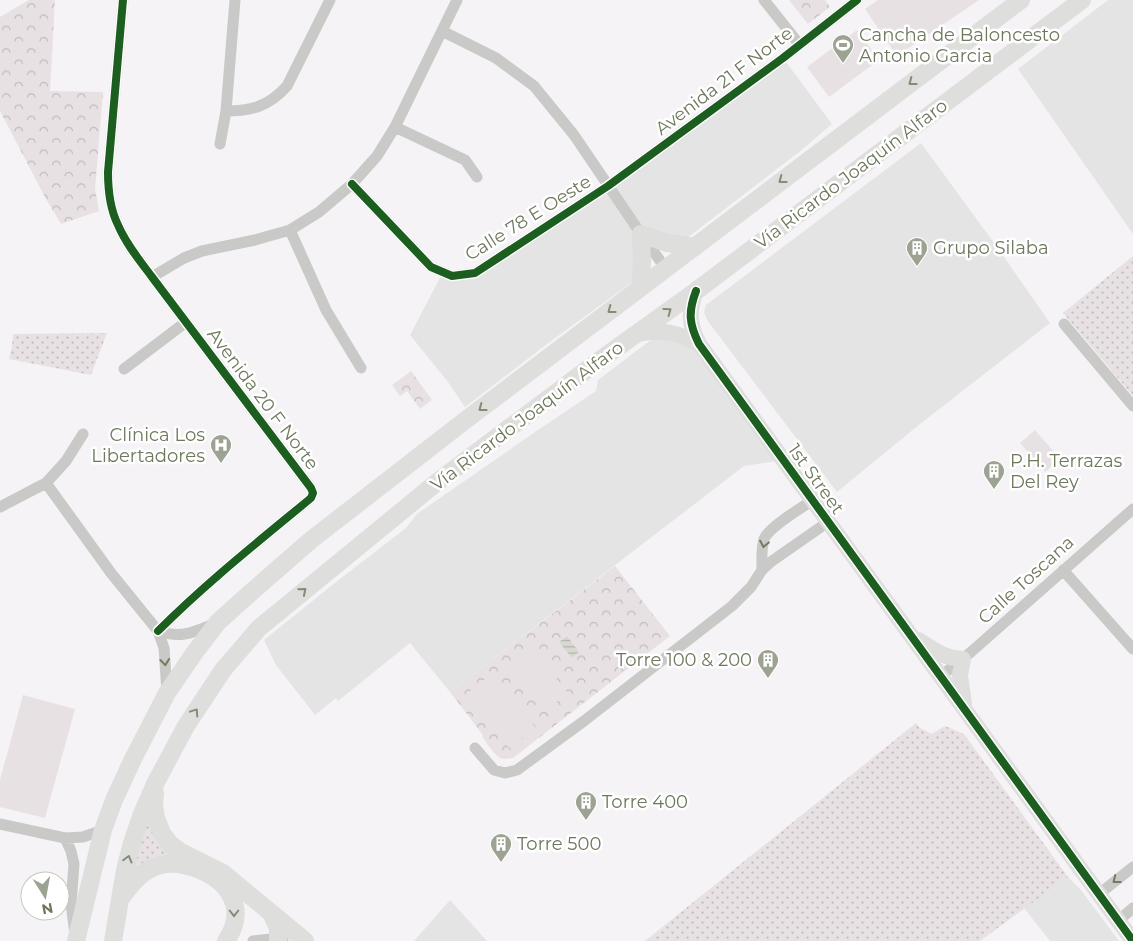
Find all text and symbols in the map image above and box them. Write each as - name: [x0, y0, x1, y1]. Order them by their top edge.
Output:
- street label: Avenida 21 F Norte: [651, 22, 797, 140]
- place label: Cancha de Baloncesto Antonio Garcia: [859, 24, 1060, 67]
- sports icon: Cancha de Baloncesto Antonio Garcia: [831, 33, 855, 64]
- one-way arrow: [909, 77, 918, 85]
- street label: Vía Ricardo Joaquín Alfaro: [750, 94, 952, 254]
- street label: Calle 78 E Oeste: [461, 170, 595, 266]
- one-way arrow: [779, 175, 788, 183]
- building icon: Grupo Silaba: [905, 236, 929, 267]
- place label: Grupo Silaba: [933, 237, 1049, 259]
- one-way arrow: [607, 304, 617, 313]
- one-way arrow: [662, 309, 671, 317]
- street label: Avenida 20 F Norte: [203, 324, 323, 474]
- street label: Vía Ricardo Joaquín Alfaro: [426, 336, 628, 496]
- one-way arrow: [478, 403, 487, 412]
- place label: Clínica Los Libertadores: [91, 424, 205, 467]
- hospital icon: Clínica Los Libertadores: [209, 433, 233, 464]
- street label: 1st Street: [783, 439, 849, 519]
- place label: P.H. Terrazas Del Rey: [1010, 450, 1123, 493]
- building icon: P.H. Terrazas Del Rey: [982, 459, 1006, 490]
- street label: Calle Toscana: [974, 531, 1078, 629]
- one-way arrow: [759, 540, 770, 549]
- one-way arrow: [297, 589, 306, 597]
- building icon: Torre 100 & 200: [756, 648, 780, 679]
- place label: Torre 100 & 200: [616, 649, 752, 671]
- one-way arrow: [159, 658, 170, 666]
- one-way arrow: [189, 708, 198, 717]
- building icon: Torre 400: [574, 790, 598, 821]
- place label: Torre 400: [602, 791, 688, 813]
- building icon: Torre 500: [489, 832, 513, 863]
- place label: Torre 500: [517, 833, 601, 855]
- one-way arrow: [122, 854, 133, 863]
- north arrow: [20, 871, 70, 921]
- one-way arrow: [1113, 875, 1122, 883]
- text: N: [40, 899, 55, 919]
- one-way arrow: [229, 909, 239, 917]

